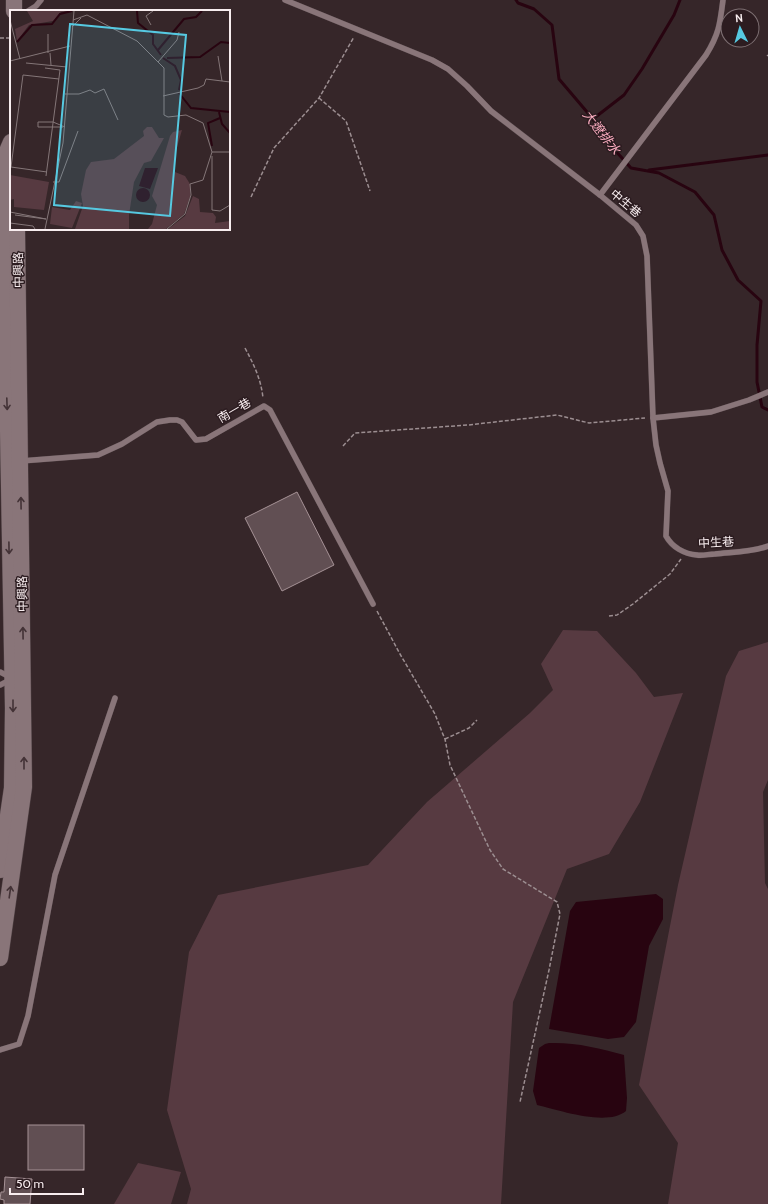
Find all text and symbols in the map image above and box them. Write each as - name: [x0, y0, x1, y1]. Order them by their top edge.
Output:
- north arrow: [720, 8, 760, 48]
- inset map: [10, 10, 230, 230]
- text: N: [735, 11, 744, 25]
- water label: 大遼排水: [580, 107, 625, 158]
- street label: 中生巷: [607, 186, 645, 220]
- street label: 中興路: [10, 252, 26, 288]
- street label: 南一巷: [215, 395, 253, 425]
- one-way arrow: [4, 397, 11, 410]
- one-way arrow: [17, 497, 25, 510]
- street label: 中生巷: [698, 534, 734, 550]
- one-way arrow: [6, 541, 13, 554]
- street label: 中興路: [14, 576, 30, 612]
- one-way arrow: [19, 627, 27, 640]
- one-way arrow: [9, 699, 16, 712]
- one-way arrow: [20, 757, 28, 770]
- one-way arrow: [6, 885, 14, 898]
- scale bar: [10, 1170, 83, 1196]
- text: 50 m: [16, 1176, 44, 1191]

